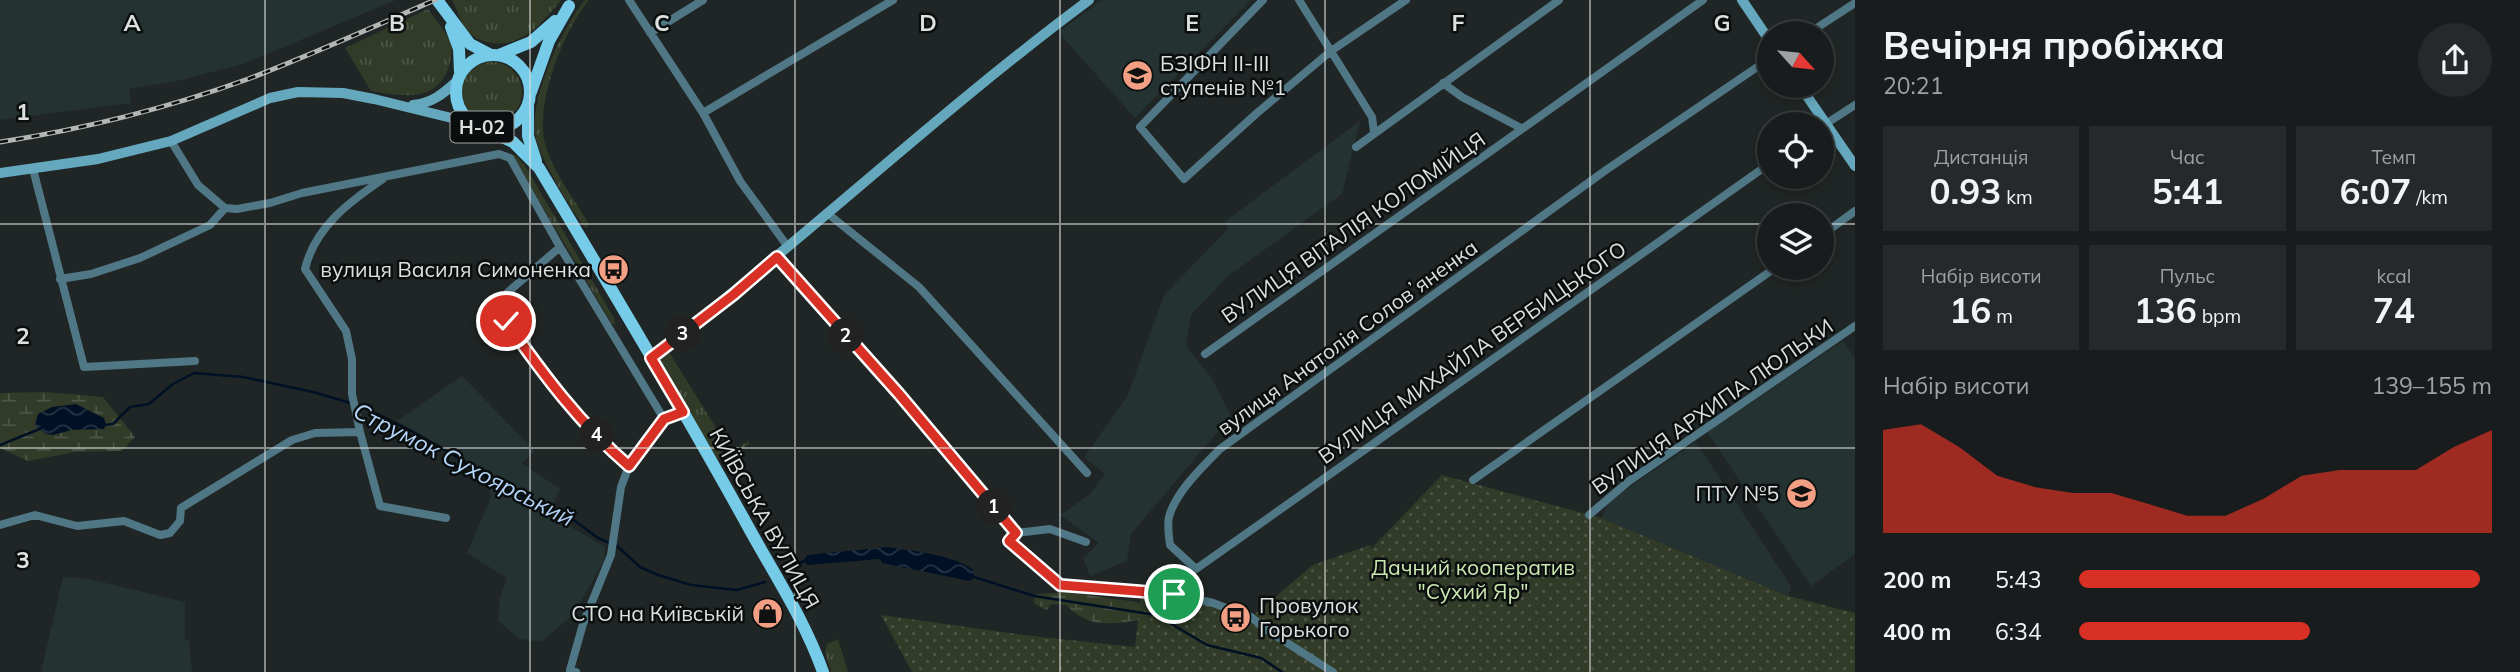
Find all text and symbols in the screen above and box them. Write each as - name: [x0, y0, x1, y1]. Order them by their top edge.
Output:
- text: A: [123, 8, 141, 37]
- text: B: [389, 8, 405, 37]
- text: C: [654, 8, 670, 37]
- text: D: [919, 8, 937, 37]
- text: E: [1185, 8, 1199, 37]
- text: F: [1451, 8, 1465, 37]
- text: G: [1713, 8, 1731, 37]
- north arrow: [1757, 21, 1834, 98]
- map controls: [1757, 21, 1834, 280]
- text: Вечірня пробіжка: [1883, 21, 2225, 69]
- button: share: [2418, 23, 2492, 97]
- place label: БЗІФН ІІ-ІІІ ступенів №1: [1160, 50, 1286, 100]
- school or university icon: БЗІФН ІІ-ІІІ ступенів №1: [1120, 58, 1154, 92]
- text: 20:21: [1883, 71, 1943, 100]
- text: 1: [16, 97, 30, 126]
- road number: Н-02: [450, 111, 514, 142]
- button: locate: [1757, 112, 1834, 189]
- street label: ВУЛИЦЯ ВІТАЛІЯ КОЛОМІЙЦЯ: [1216, 126, 1490, 328]
- text: Дистанція: [1934, 145, 2028, 169]
- text: Час: [2170, 145, 2205, 169]
- text: Темп: [2371, 145, 2416, 169]
- text: 0.93: [1930, 169, 2001, 213]
- text: 5:41: [2152, 169, 2223, 213]
- text: 6:07: [2340, 169, 2411, 213]
- text: km: [2001, 185, 2033, 209]
- text: /km: [2411, 185, 2448, 209]
- button: layers: [1757, 203, 1834, 280]
- street label: вулиця Анатолія Соловʼяненка: [1212, 234, 1482, 440]
- street label: ВУЛИЦЯ МИХАЙЛА ВЕРБИЦЬКОГО: [1313, 235, 1631, 469]
- bus stop icon: вулиця Василя Симоненка: [597, 252, 631, 286]
- place label: вулиця Василя Симоненка: [320, 256, 591, 282]
- text: Набір висоти: [1921, 264, 2042, 288]
- text: Пульс: [2160, 264, 2215, 288]
- text: kcal: [2376, 264, 2411, 288]
- text: 16: [1949, 288, 1991, 332]
- text: 136: [2134, 288, 2197, 332]
- text: 74: [2373, 288, 2415, 332]
- pin: [476, 291, 536, 351]
- icon: check: [487, 302, 525, 340]
- text: m: [1991, 304, 2013, 328]
- text: bpm: [2197, 304, 2241, 328]
- street label: ВУЛИЦЯ АРХИПА ЛЮЛЬКИ: [1586, 313, 1838, 499]
- pin: 3: [666, 316, 700, 352]
- pin: 2: [828, 318, 864, 354]
- text: 2: [16, 321, 30, 350]
- text: 3: [677, 321, 688, 345]
- text: 2: [840, 323, 851, 347]
- text: Набір висоти: [1883, 371, 2029, 400]
- text: 139–155 m: [2371, 371, 2492, 400]
- water label: Струмок Сухоярський: [349, 396, 579, 532]
- pin: 4: [580, 418, 614, 452]
- text: 4: [591, 422, 602, 446]
- street label: КИЇВСЬКА ВУЛИЦЯ: [704, 423, 826, 613]
- school or university icon: ПТУ №5: [1785, 476, 1819, 510]
- place label: ПТУ №5: [1695, 480, 1779, 506]
- pin: 1: [976, 490, 1012, 524]
- text: 1: [988, 494, 999, 518]
- text: 3: [16, 545, 30, 574]
- park label: Дачний кооператив "Сухий Яр": [1371, 554, 1575, 604]
- pin: [1144, 564, 1204, 624]
- text: 200 m: [1883, 565, 1951, 594]
- text: 5:43: [1995, 565, 2042, 594]
- icon: arrive: [1155, 575, 1193, 613]
- place label: Провулок Горького: [1259, 592, 1359, 642]
- shop icon: СТО на Київській: [750, 596, 784, 630]
- place label: СТО на Київській: [571, 600, 744, 626]
- bus stop icon: Провулок Горького: [1219, 600, 1253, 634]
- text: 400 m: [1883, 617, 1951, 646]
- text: 6:34: [1995, 617, 2042, 646]

